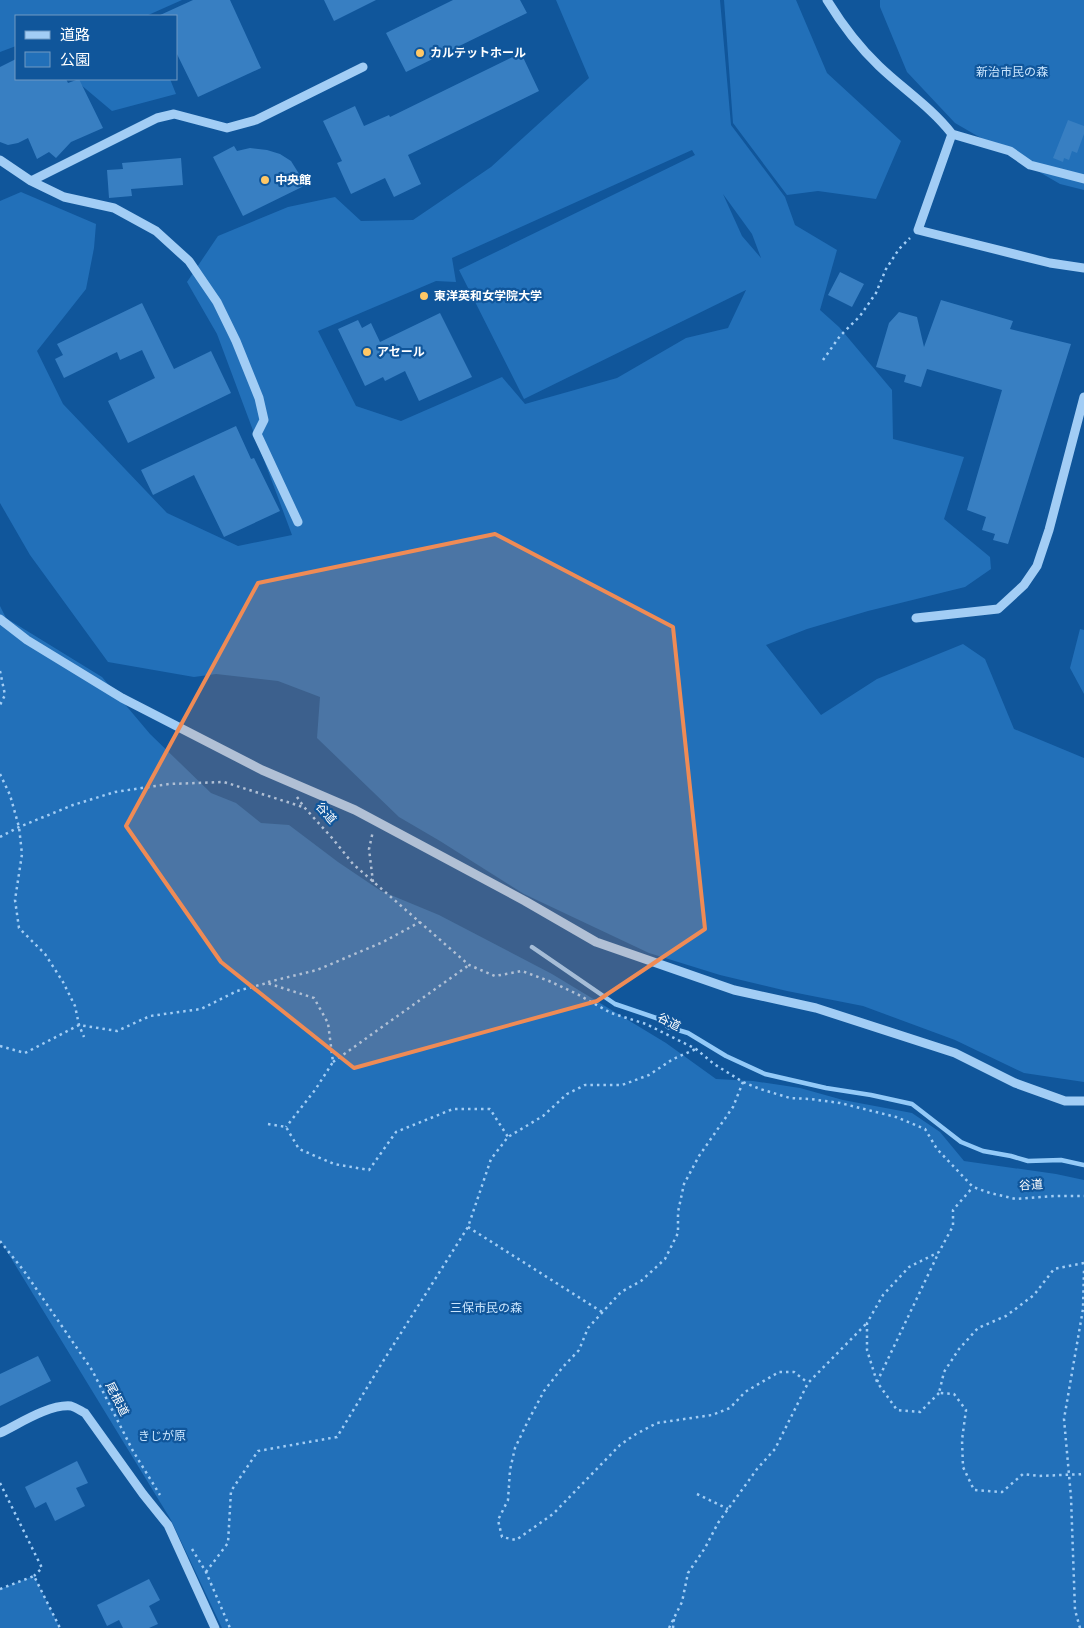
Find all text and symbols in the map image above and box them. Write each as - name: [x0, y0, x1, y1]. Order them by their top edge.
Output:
- legend: [15, 15, 178, 80]
- text: 道路: [60, 26, 90, 44]
- place label: カルテットホール: [430, 46, 526, 60]
- marker: カルテットホール: [414, 47, 426, 59]
- text: 公園: [60, 51, 90, 69]
- park label: 新治市民の森: [976, 65, 1048, 79]
- place label: 中央館: [275, 173, 311, 187]
- marker: 中央館: [259, 174, 271, 186]
- place label: 東洋英和女学院大学: [434, 289, 542, 303]
- marker: 東洋英和女学院大学: [418, 290, 430, 302]
- place label: アセール: [377, 345, 425, 359]
- marker: アセール: [361, 346, 373, 358]
- street label: 谷道: [313, 799, 339, 827]
- street label: 谷道: [655, 1010, 683, 1034]
- street label: 谷道: [1019, 1177, 1043, 1193]
- park label: 三保市民の森: [450, 1301, 522, 1315]
- street label: 尾根道: [103, 1380, 131, 1418]
- park label: きじが原: [138, 1429, 186, 1443]

